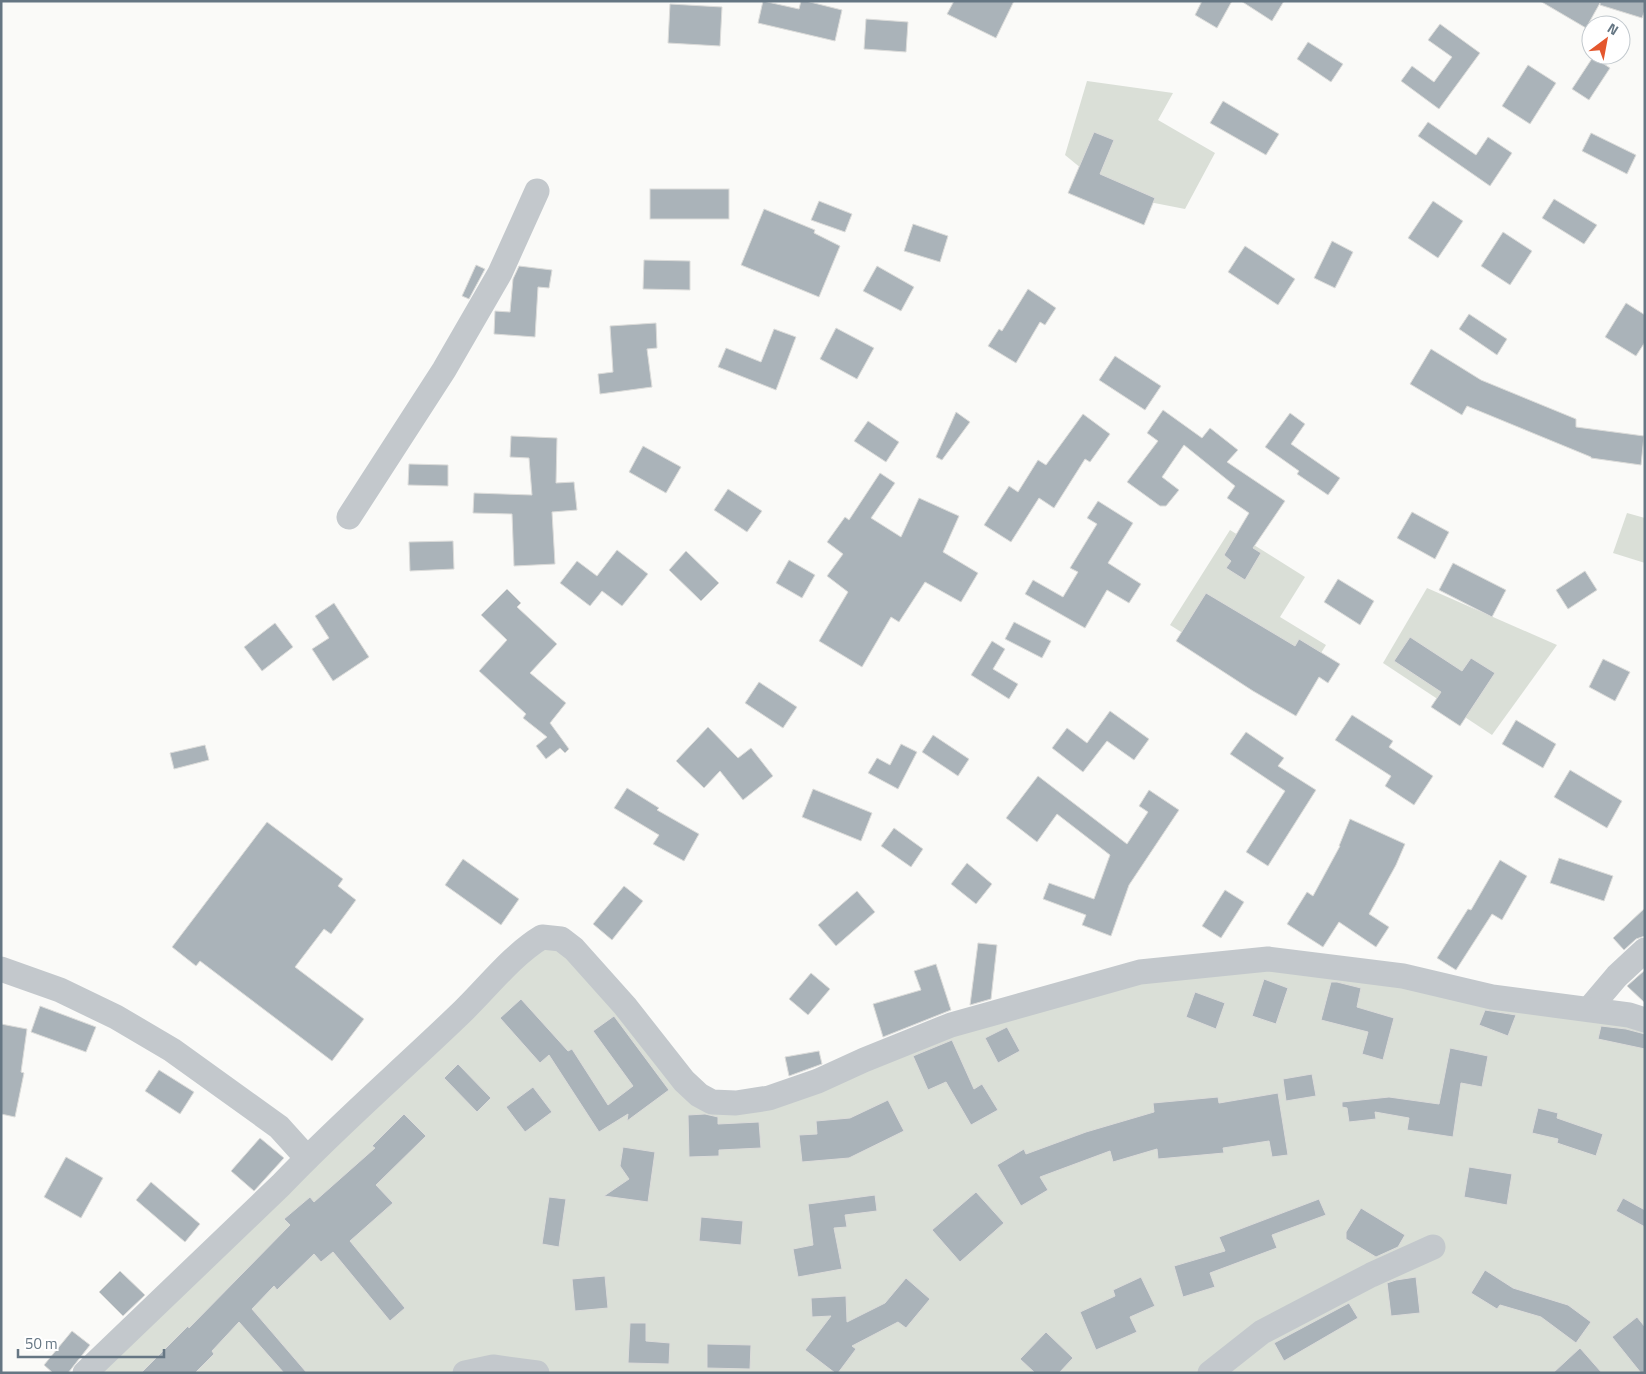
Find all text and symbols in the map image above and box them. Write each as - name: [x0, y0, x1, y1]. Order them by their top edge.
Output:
- north arrow: [1581, 15, 1631, 65]
- text: N: [1603, 17, 1623, 40]
- scale bar: [18, 1326, 164, 1358]
- text: 50 m: [25, 1332, 58, 1355]

